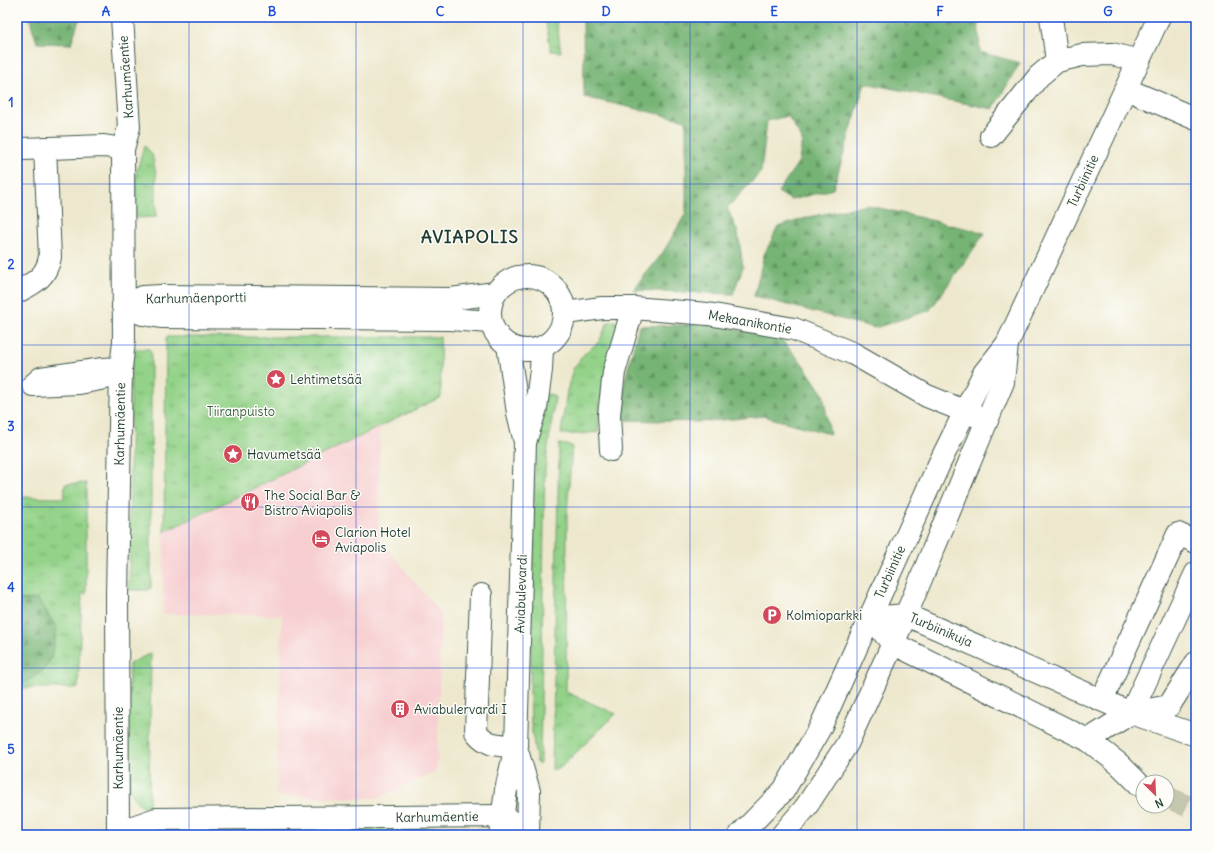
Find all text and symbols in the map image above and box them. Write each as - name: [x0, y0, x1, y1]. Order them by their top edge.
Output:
- text: A: [102, 3, 111, 20]
- text: B: [268, 3, 277, 20]
- text: C: [436, 3, 445, 20]
- text: D: [601, 3, 611, 20]
- text: E: [770, 3, 778, 20]
- text: F: [936, 3, 944, 20]
- text: G: [1103, 3, 1113, 20]
- street label: Karhumäentie: [115, 35, 137, 119]
- text: 1: [8, 94, 14, 111]
- street label: Turbiinitie: [1063, 152, 1103, 210]
- district label: AVIAPOLIS: [421, 226, 519, 248]
- text: 2: [7, 256, 15, 273]
- street label: Karhumäenportti: [146, 289, 247, 307]
- street label: Mekaanikontie: [707, 306, 793, 338]
- place icon: Lehtimetsää: [265, 368, 287, 390]
- place label: Lehtimetsää: [290, 371, 362, 388]
- street label: Karhumäentie: [111, 382, 129, 466]
- park label: Tiiranpuisto: [207, 403, 275, 420]
- text: 3: [7, 418, 15, 435]
- place icon: Havumetsää: [222, 443, 244, 465]
- place label: Havumetsää: [247, 446, 321, 463]
- place label: The Social Bar & Bistro Aviapolis: [264, 487, 360, 519]
- restaurant icon: The Social Bar & Bistro Aviapolis: [239, 491, 261, 513]
- place label: Clarion Hotel Aviapolis: [335, 524, 411, 556]
- hotel icon: Clarion Hotel Aviapolis: [310, 528, 332, 550]
- street label: Turbiinitie: [871, 543, 909, 601]
- street label: Aviabulevardi: [511, 554, 531, 634]
- text: 4: [7, 579, 15, 596]
- parking icon: Kolmioparkki: [761, 604, 783, 626]
- place label: Kolmioparkki: [786, 607, 862, 624]
- street label: Turbiinikuja: [907, 609, 975, 651]
- building icon: Aviabulervardi I: [389, 698, 411, 720]
- place label: Aviabulervardi I: [414, 701, 507, 718]
- street label: Karhumäentie: [110, 706, 127, 790]
- text: 5: [7, 741, 15, 758]
- north arrow: [1135, 774, 1175, 814]
- text: N: [1153, 795, 1165, 811]
- street label: Karhumäentie: [395, 808, 479, 826]

